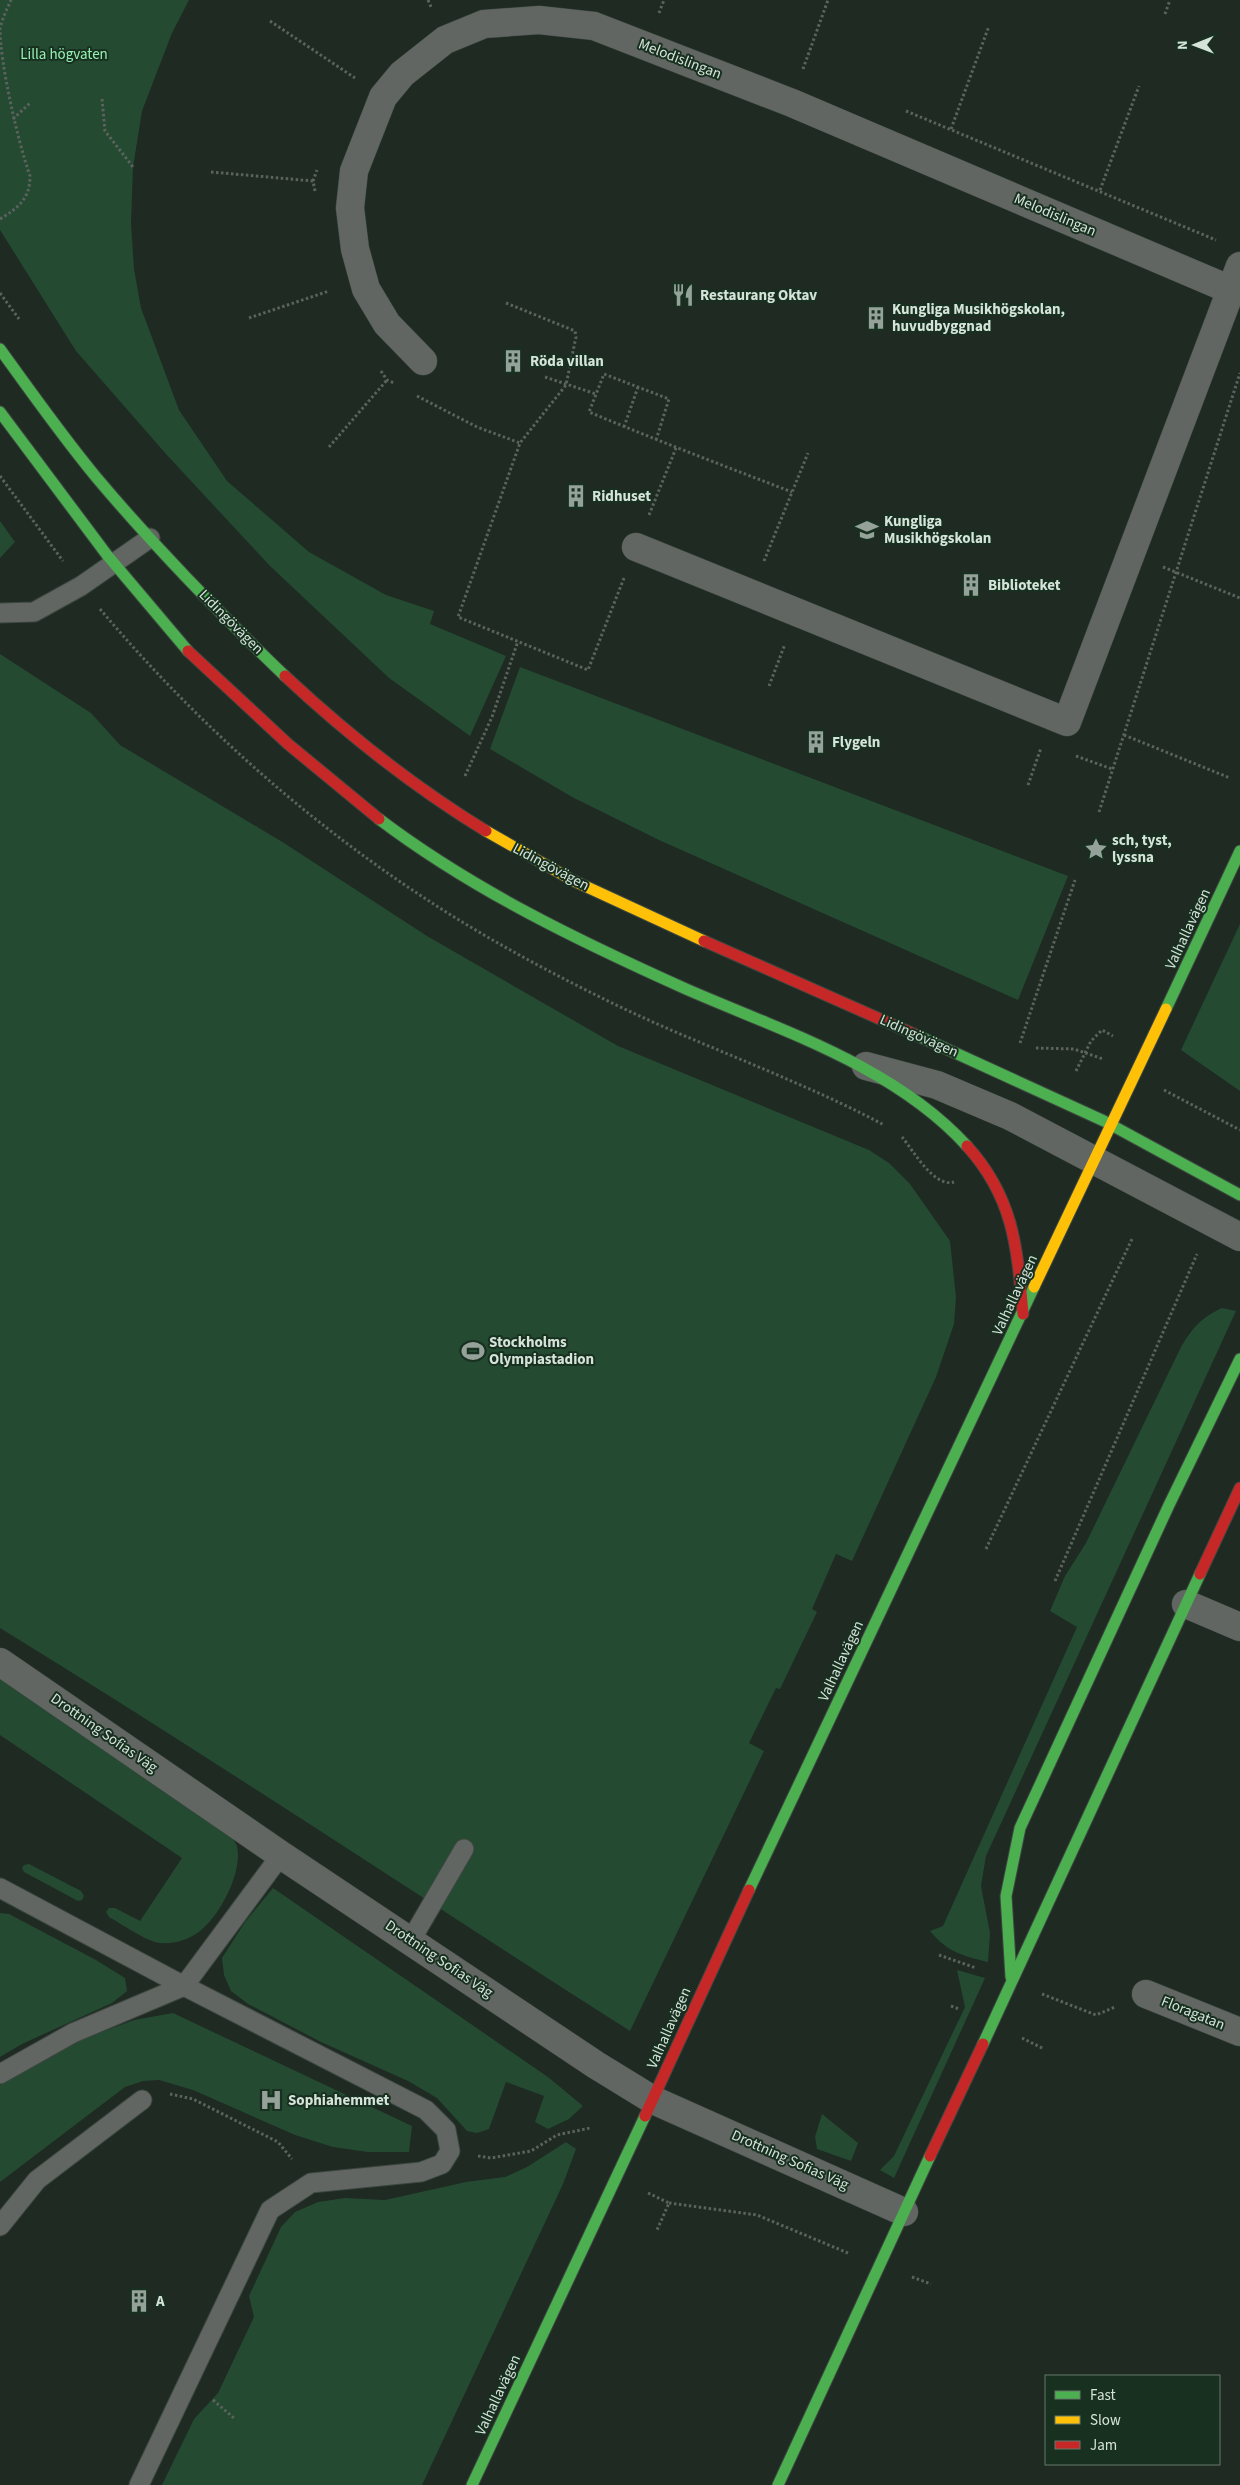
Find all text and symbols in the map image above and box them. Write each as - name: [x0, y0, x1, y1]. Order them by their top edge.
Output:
- north arrow: [1170, 20, 1220, 70]
- street label: Melodislingan: [635, 34, 725, 84]
- text: N: [1173, 40, 1193, 50]
- park label: Lilla högvaten: [20, 44, 108, 65]
- street label: Melodislingan: [1011, 188, 1099, 242]
- restaurant icon: Restaurang Oktav: [670, 282, 696, 308]
- place label: Restaurang Oktav: [700, 285, 817, 306]
- place label: Kungliga Musikhögskolan, huvudbyggnad: [892, 299, 1065, 337]
- building icon: Kungliga Musikhögskolan, huvudbyggnad: [863, 305, 889, 331]
- building icon: Röda villan: [500, 348, 526, 374]
- place label: Röda villan: [530, 351, 604, 372]
- building icon: Ridhuset: [563, 483, 589, 509]
- place label: Ridhuset: [592, 486, 651, 507]
- place label: Kungliga Musikhögskolan: [884, 511, 991, 549]
- school or university icon: Kungliga Musikhögskolan: [854, 517, 880, 543]
- building icon: Biblioteket: [958, 572, 984, 598]
- place label: Biblioteket: [988, 575, 1061, 596]
- street label: Lidingövägen: [194, 585, 268, 659]
- building icon: Flygeln: [803, 729, 829, 755]
- place label: Flygeln: [832, 732, 880, 753]
- place label: sch, tyst, lyssna: [1112, 830, 1172, 868]
- place icon: sch, tyst, lyssna: [1083, 836, 1109, 862]
- street label: Lidingövägen: [509, 838, 593, 896]
- street label: Valhallavägen: [1160, 885, 1216, 973]
- street label: Lidingövägen: [876, 1009, 962, 1063]
- street label: Valhallavägen: [987, 1251, 1043, 1339]
- place label: Stockholms Olympiastadion: [489, 1332, 594, 1370]
- sports icon: Stockholms Olympiastadion: [460, 1338, 486, 1364]
- street label: Valhallavägen: [813, 1617, 869, 1705]
- street label: Drottning Sofias Väg: [46, 1688, 162, 1778]
- street label: Drottning Sofias Väg: [381, 1915, 498, 2003]
- street label: Valhallavägen: [642, 1984, 696, 2072]
- street label: Floragatan: [1158, 1991, 1228, 2035]
- hospital icon: Sophiahemmet: [258, 2087, 284, 2113]
- place label: Sophiahemmet: [288, 2090, 390, 2111]
- street label: Drottning Sofias Väg: [728, 2125, 852, 2195]
- building icon: A: [126, 2288, 152, 2314]
- place label: A: [155, 2291, 165, 2312]
- street label: Valhallavägen: [470, 2351, 526, 2439]
- legend: [1045, 2375, 1220, 2465]
- text: Fast: [1090, 2385, 1116, 2406]
- text: Slow: [1090, 2410, 1121, 2431]
- text: Jam: [1090, 2435, 1117, 2456]

